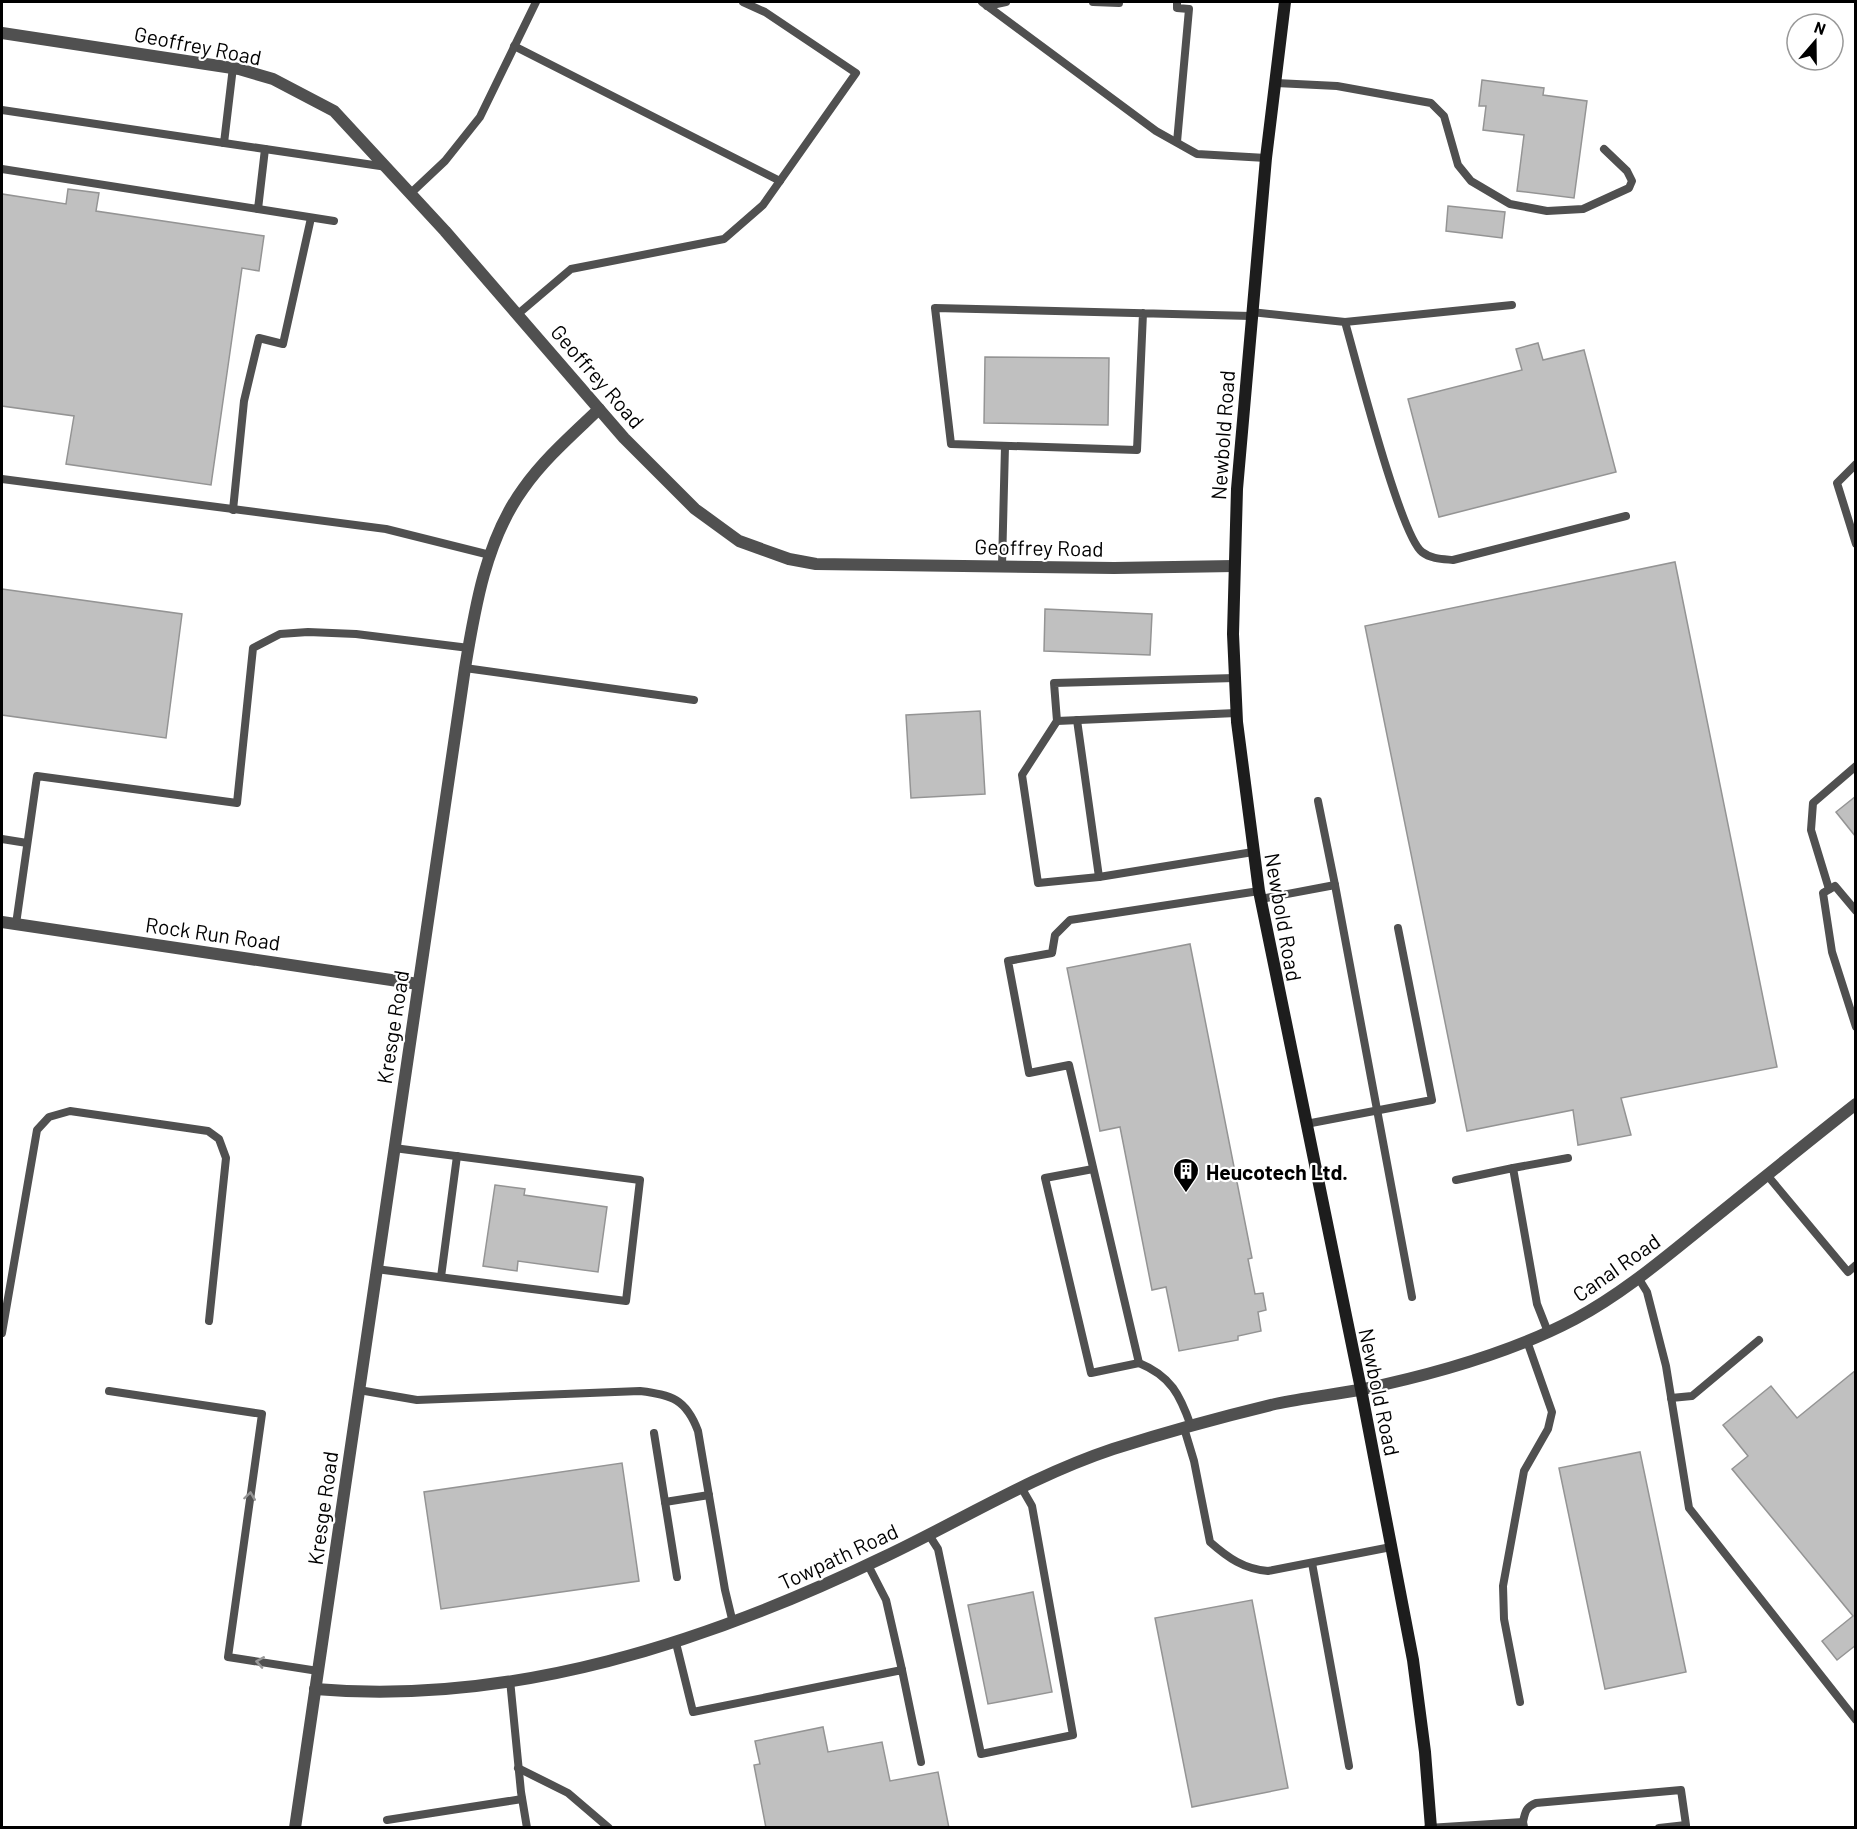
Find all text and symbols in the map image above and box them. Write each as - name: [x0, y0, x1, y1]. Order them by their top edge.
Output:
- north arrow: [1785, 12, 1845, 72]
- text: N: [1812, 17, 1829, 38]
- street label: Geoffrey Road: [132, 20, 264, 70]
- street label: Geoffrey Road: [546, 319, 650, 433]
- street label: Newbold Road: [1205, 369, 1239, 501]
- street label: Geoffrey Road: [974, 533, 1104, 561]
- street label: Newbold Road: [1260, 851, 1308, 983]
- street label: Rock Run Road: [144, 911, 282, 955]
- street label: Kresge Road: [371, 968, 413, 1086]
- building icon: Heucotech Ltd.: [1171, 1156, 1201, 1194]
- place label: Heucotech Ltd.: [1206, 1159, 1348, 1184]
- street label: Canal Road: [1568, 1228, 1664, 1306]
- street label: Newbold Road: [1354, 1326, 1406, 1458]
- street label: Kresge Road: [302, 1450, 342, 1566]
- one-way arrow: [244, 1491, 256, 1501]
- street label: Towpath Road: [774, 1518, 902, 1594]
- one-way arrow: [256, 1656, 266, 1669]

